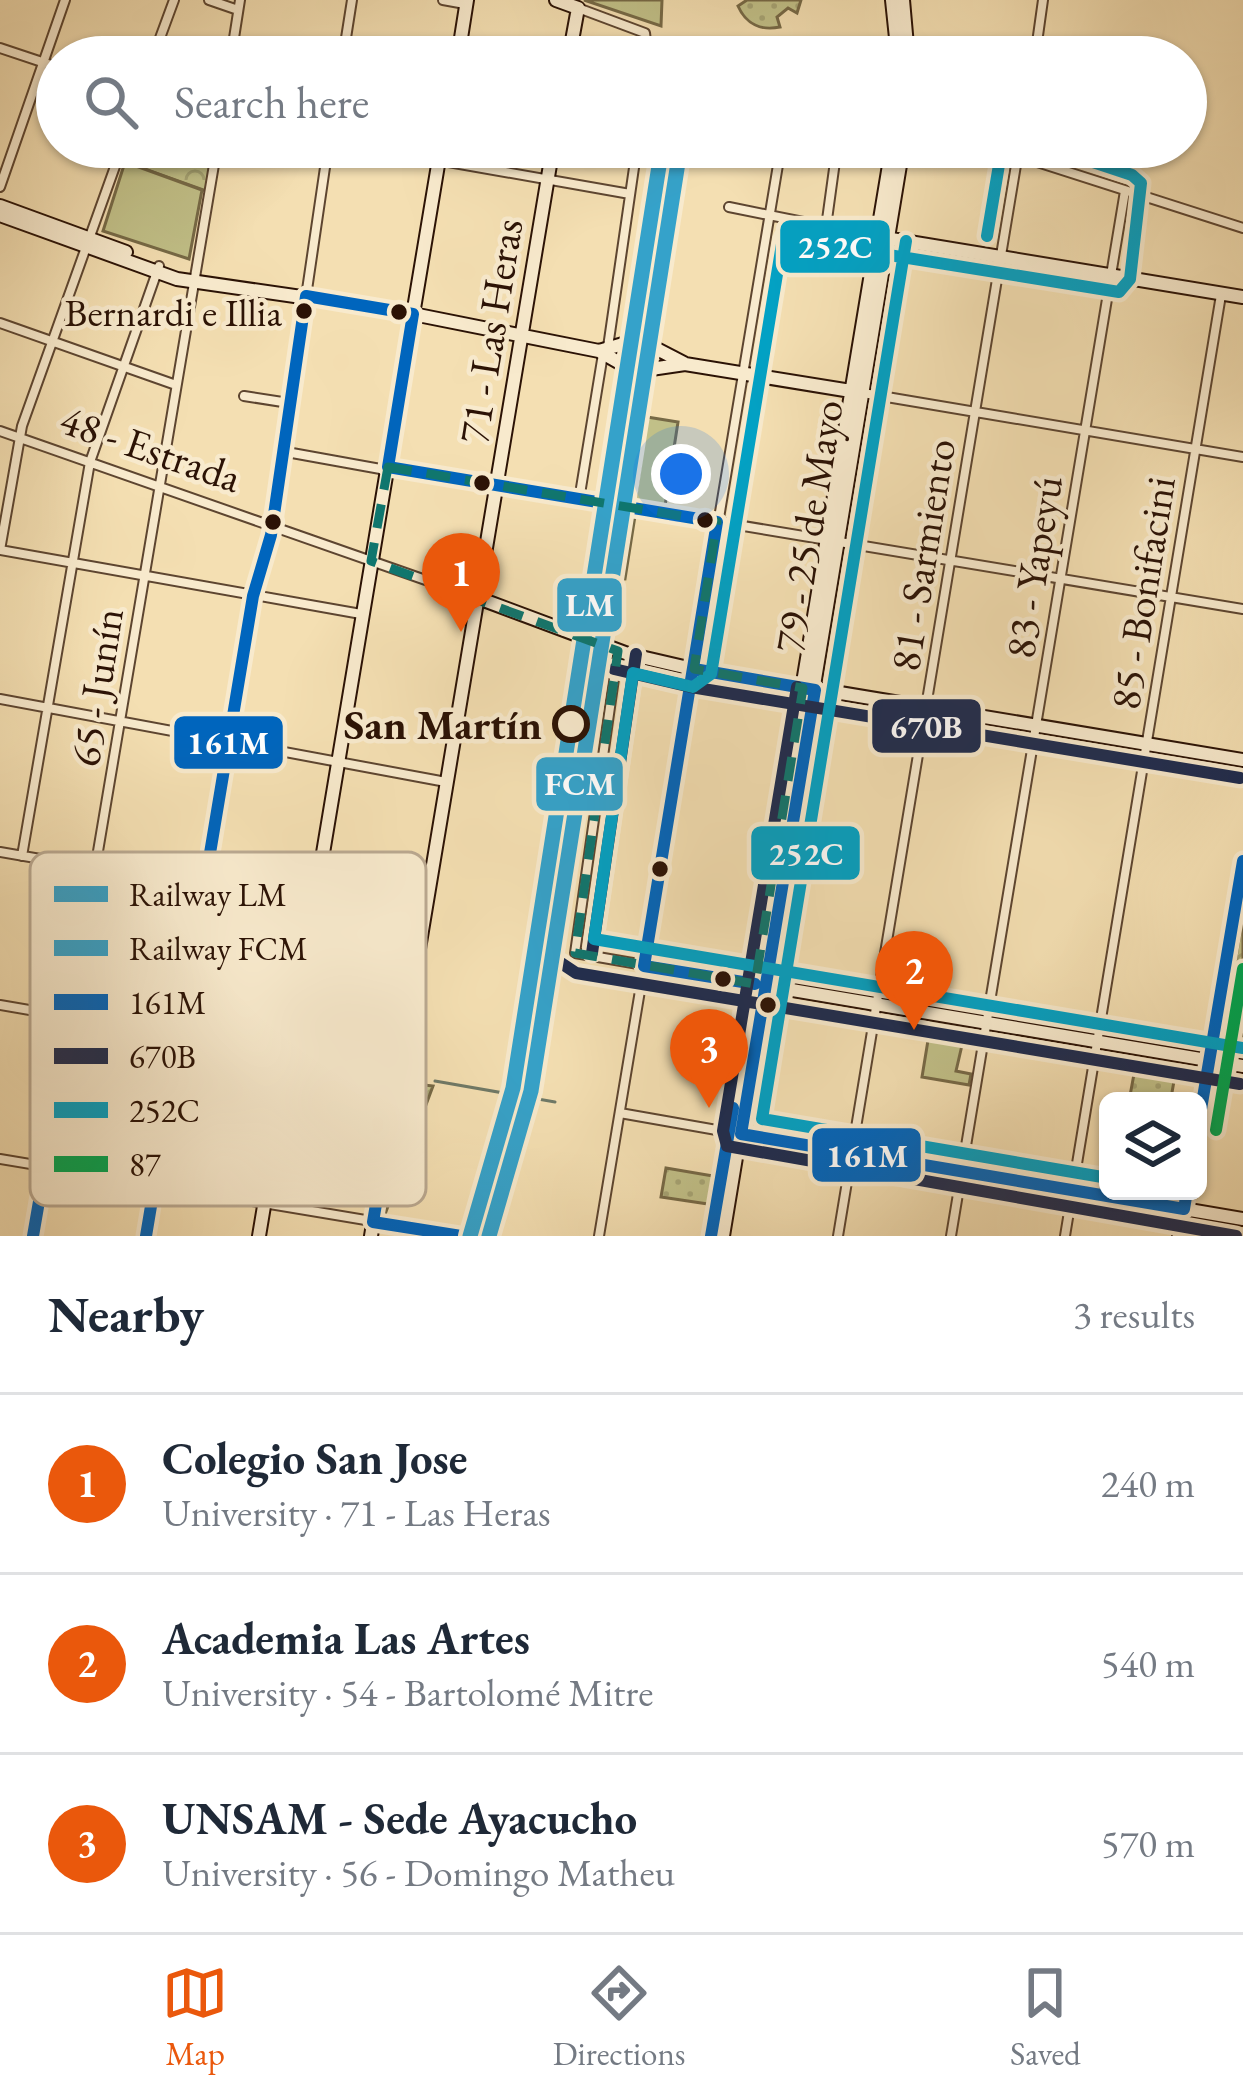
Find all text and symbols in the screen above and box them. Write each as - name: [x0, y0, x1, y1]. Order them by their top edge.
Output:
- search box: [36, 36, 1207, 168]
- icon: search: [78, 69, 144, 135]
- text: Search here: [174, 73, 369, 131]
- street label: 71 - Las Heras: [446, 215, 535, 447]
- line badge: 252C: [778, 218, 892, 275]
- text: 252C: [797, 225, 873, 268]
- place label: Bernardi e Illia: [64, 287, 282, 338]
- marker: Bernardi e Illia: [293, 300, 315, 322]
- unlabelled marker: [388, 301, 410, 323]
- street label: 48 - Estrada: [53, 392, 249, 505]
- street label: 79 - 25 de Mayo: [761, 396, 856, 656]
- street label: 81 - Sarmiento: [877, 435, 968, 675]
- your location: [651, 444, 711, 504]
- unlabelled marker: [471, 472, 493, 494]
- street label: 83 - Yapeyú: [992, 472, 1075, 662]
- street label: 85 - Bonifacini: [1097, 472, 1188, 714]
- unlabelled marker: [694, 509, 716, 531]
- unlabelled marker: [262, 511, 284, 533]
- pin: 1: [422, 533, 500, 632]
- line badge: LM: [555, 576, 624, 634]
- text: LM: [565, 583, 615, 626]
- street label: 65 - Junín: [57, 604, 136, 770]
- place label: San Martín: [344, 697, 542, 752]
- line badge: 670B: [870, 697, 983, 755]
- text: 670B: [889, 705, 963, 748]
- marker: San Martín: [554, 707, 588, 741]
- line badge: 161M: [172, 714, 285, 771]
- text: 161M: [187, 721, 269, 764]
- line badge: FCM: [534, 755, 625, 813]
- text: FCM: [544, 762, 616, 805]
- line badge: 252C: [749, 824, 862, 882]
- text: 252C: [768, 832, 844, 875]
- legend: [30, 852, 426, 1206]
- unlabelled marker: [649, 858, 671, 880]
- text: Railway LM: [129, 873, 287, 916]
- text: Railway FCM: [129, 927, 308, 970]
- pin: 2: [875, 931, 953, 1030]
- unlabelled marker: [712, 968, 734, 990]
- text: 161M: [129, 981, 206, 1024]
- unlabelled marker: [757, 994, 779, 1016]
- pin: 3: [670, 1009, 748, 1108]
- text: 670B: [129, 1035, 196, 1078]
- text: 252C: [129, 1089, 200, 1132]
- map controls: [1099, 1092, 1207, 1200]
- button: layers: [1099, 1092, 1207, 1200]
- line badge: 161M: [810, 1126, 923, 1184]
- text: 161M: [826, 1134, 908, 1177]
- text: 87: [129, 1143, 161, 1186]
- text: Nearby: [48, 1281, 204, 1347]
- text: 3 results: [1073, 1289, 1195, 1340]
- text: Colegio San Jose: [162, 1429, 468, 1487]
- text: 1: [77, 1458, 97, 1509]
- text: 240 m: [1101, 1458, 1195, 1509]
- text: University · 71 - Las Heras: [162, 1487, 551, 1538]
- text: Academia Las Artes: [162, 1609, 530, 1667]
- text: 2: [77, 1638, 97, 1689]
- text: 540 m: [1101, 1638, 1195, 1689]
- text: University · 54 - Bartolomé Mitre: [162, 1667, 654, 1718]
- text: UNSAM - Sede Ayacucho: [162, 1789, 637, 1847]
- text: 3: [77, 1818, 97, 1869]
- text: 570 m: [1101, 1818, 1195, 1869]
- text: University · 56 - Domingo Matheu: [162, 1847, 675, 1898]
- tab: Map: [162, 1960, 228, 2075]
- tab: Directions: [553, 1960, 686, 2075]
- tab: Saved: [1010, 1960, 1081, 2075]

